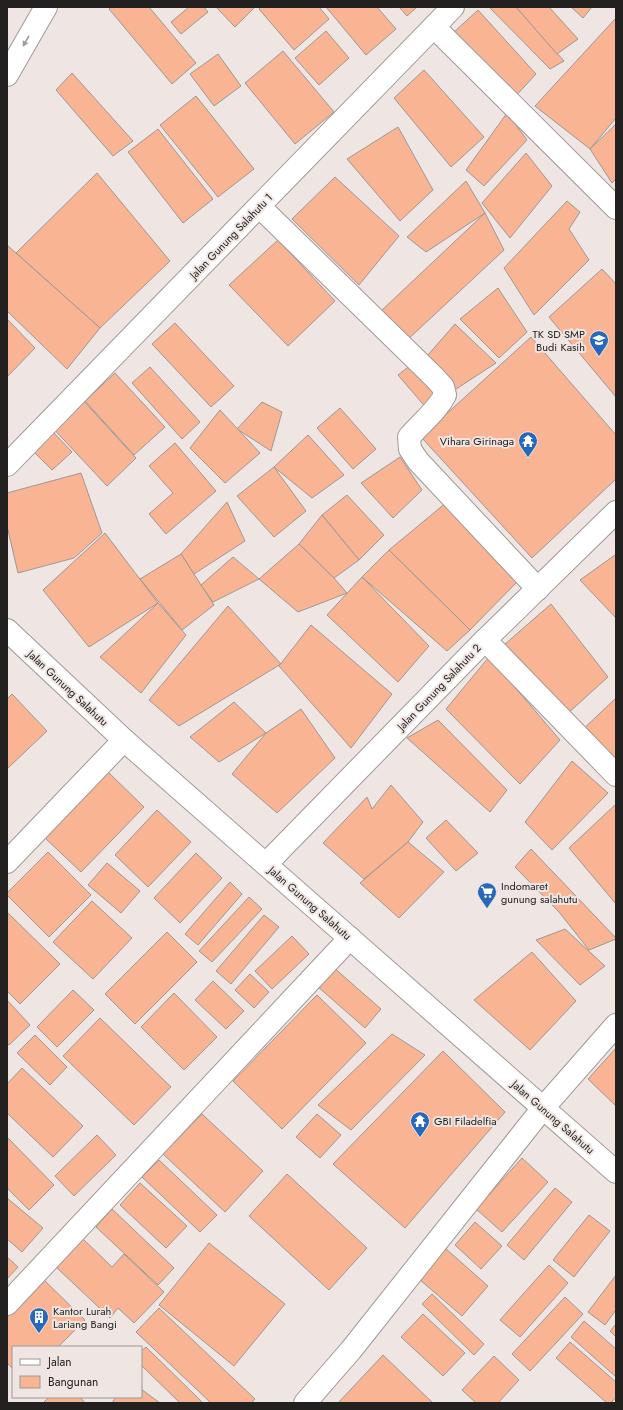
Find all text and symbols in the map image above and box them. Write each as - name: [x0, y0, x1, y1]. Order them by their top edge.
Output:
- one-way arrow: [23, 35, 30, 47]
- street label: Jalan Gunung Salahutu 1: [184, 190, 276, 284]
- place label: TK SD SMP Budi Kasih: [533, 326, 585, 355]
- school or university icon: TK SD SMP Budi Kasih: [588, 329, 610, 357]
- temple icon: Vihara Girinaga: [517, 430, 539, 458]
- place label: Vihara Girinaga: [440, 433, 514, 449]
- street label: Jalan Gunung Salahutu 2: [392, 640, 485, 735]
- street label: Jalan Gunung Salahutu: [23, 645, 112, 730]
- street label: Jalan Gunung Salahutu: [264, 861, 355, 944]
- place label: Indomaret gunung salahutu: [501, 878, 577, 907]
- supermarket icon: Indomaret gunung salahutu: [476, 881, 498, 909]
- street label: Jalan Gunung Salahutu: [507, 1075, 598, 1158]
- temple icon: GBI Filadelfia: [409, 1110, 431, 1138]
- place label: GBI Filadelfia: [434, 1113, 497, 1129]
- place label: Kantor Lurah Lariang Bangi: [53, 1303, 117, 1332]
- building icon: Kantor Lurah Lariang Bangi: [28, 1306, 50, 1334]
- legend: [12, 1346, 142, 1398]
- text: Jalan: [46, 1353, 71, 1371]
- text: Bangunan: [48, 1373, 98, 1391]

